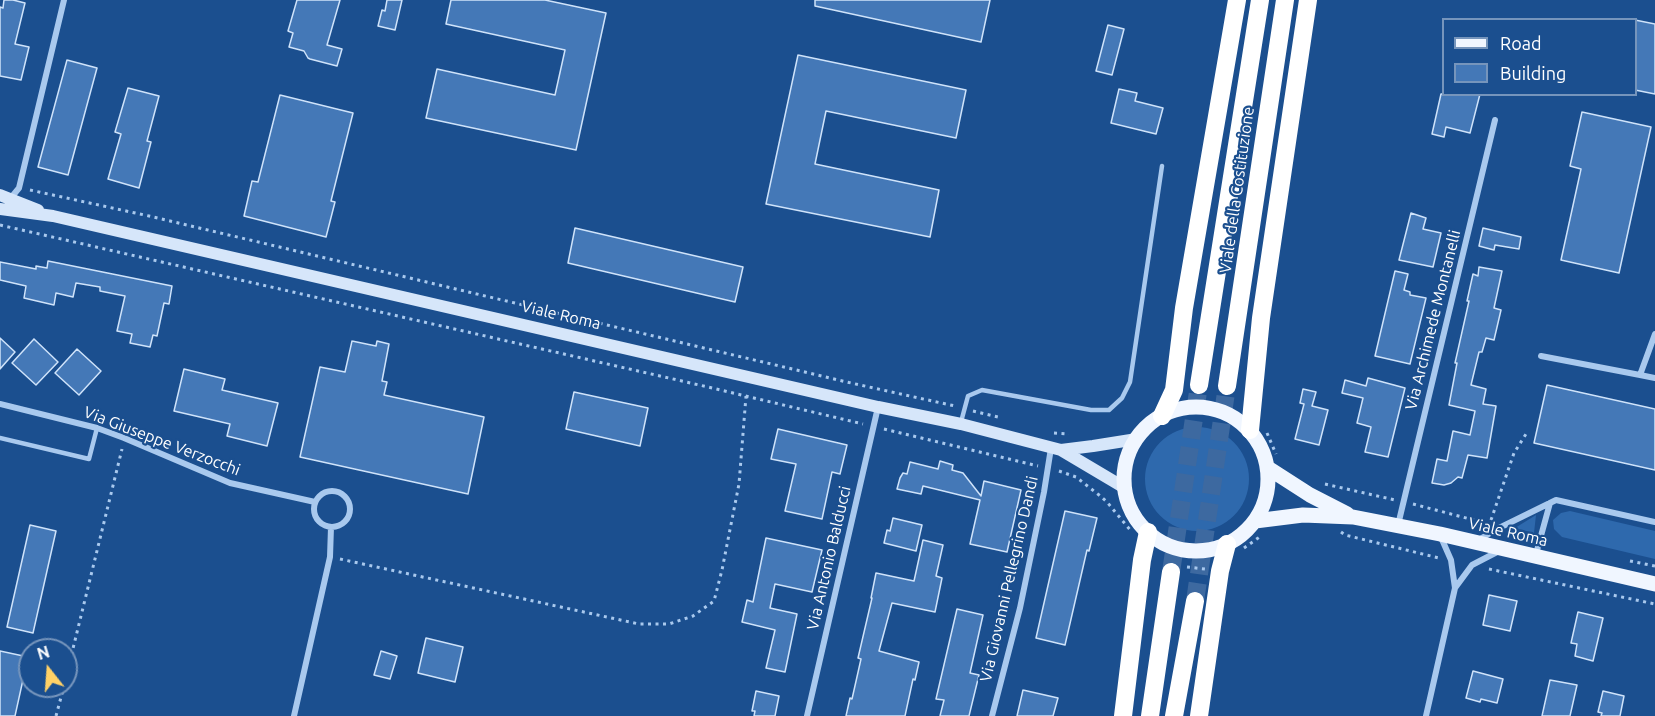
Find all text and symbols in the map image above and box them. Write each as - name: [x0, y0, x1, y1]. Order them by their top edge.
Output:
- legend: [1442, 18, 1637, 96]
- text: Road: [1500, 33, 1542, 53]
- text: Building: [1500, 63, 1566, 83]
- street label: Viale della Costituzione: [1216, 105, 1258, 275]
- street label: Via Archimede Montanelli: [1401, 228, 1465, 412]
- street label: Viale Roma: [519, 297, 603, 333]
- street label: Via Giuseppe Verzocchi: [81, 402, 243, 480]
- street label: Via Giovanni Pellegrino Dandi: [976, 474, 1042, 684]
- street label: Via Antonio Balducci: [803, 484, 855, 632]
- street label: Viale Roma: [1466, 514, 1550, 550]
- north arrow: [18, 638, 78, 698]
- text: N: [35, 642, 52, 663]

